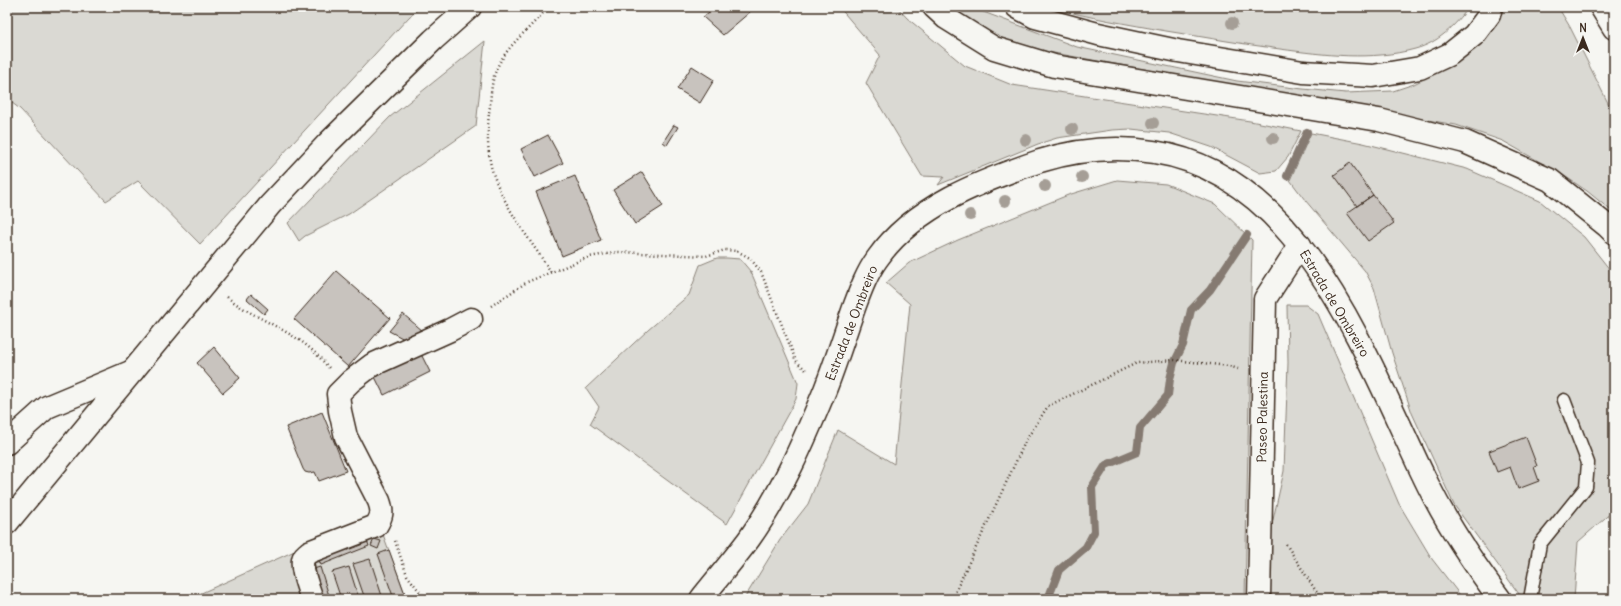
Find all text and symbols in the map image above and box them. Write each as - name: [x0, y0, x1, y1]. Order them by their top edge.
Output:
- north arrow: [1563, 18, 1603, 58]
- text: N: [1579, 21, 1587, 35]
- street label: Estrada de Ombreiro: [1296, 246, 1373, 360]
- street label: Estrada de Ombreiro: [822, 263, 881, 383]
- street label: Paseo Palestina: [1253, 371, 1272, 463]

